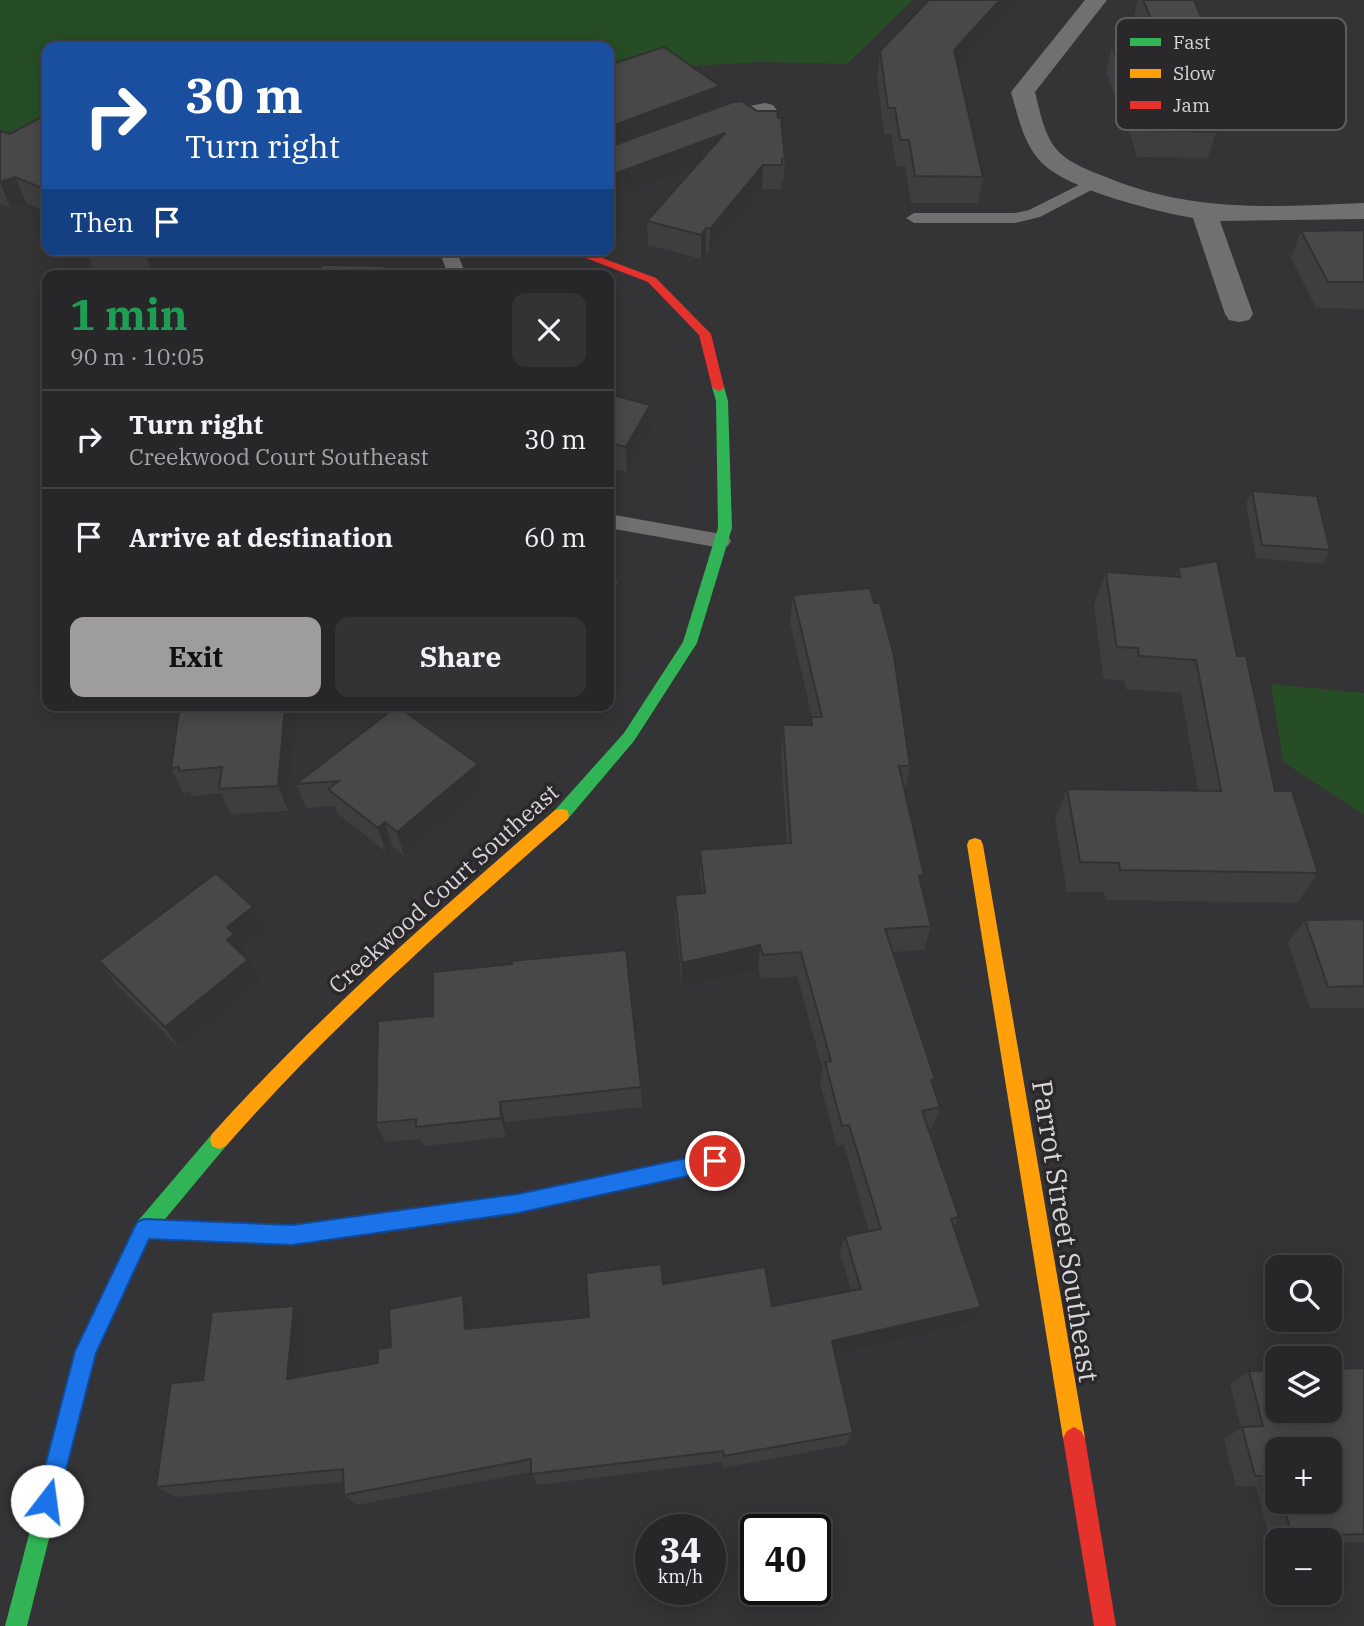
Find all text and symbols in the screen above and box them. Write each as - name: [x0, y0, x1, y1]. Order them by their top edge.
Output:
- legend: [1116, 18, 1346, 130]
- text: Fast: [1173, 30, 1211, 54]
- text: Slow: [1173, 61, 1215, 85]
- text: 30 m: [185, 63, 303, 126]
- icon: right: [70, 70, 161, 161]
- text: Jam: [1173, 93, 1210, 117]
- text: Turn right: [185, 125, 340, 167]
- icon: arrive: [148, 203, 186, 241]
- text: Then: [70, 205, 134, 239]
- text: 1 min: [70, 287, 188, 342]
- button: close: [512, 293, 586, 367]
- text: 90 m · 10:05: [70, 341, 205, 371]
- text: Turn right: [129, 407, 263, 441]
- icon: right: [70, 420, 108, 458]
- text: 30 m: [524, 422, 586, 456]
- text: Creekwood Court Southeast: [129, 441, 429, 471]
- icon: arrive: [70, 518, 108, 556]
- text: Arrive at destination: [129, 520, 393, 554]
- text: 60 m: [524, 520, 586, 554]
- button: Exit: [70, 617, 321, 697]
- button: Share: [335, 617, 586, 697]
- street label: Creekwood Court Southeast: [322, 777, 564, 999]
- street label: Parrot Street Southeast: [1024, 1077, 1108, 1385]
- pin: [685, 1131, 745, 1191]
- icon: arrive: [696, 1142, 734, 1180]
- map controls: [1265, 1255, 1342, 1605]
- button: search: [1265, 1255, 1342, 1332]
- button: layers: [1265, 1346, 1342, 1423]
- button: +: [1265, 1437, 1342, 1514]
- position arrow: [10, 1464, 84, 1538]
- speed limit sign: 40: [740, 1514, 831, 1605]
- text: 34: [659, 1527, 702, 1573]
- button: −: [1265, 1528, 1342, 1605]
- text: km/h: [658, 1565, 703, 1588]

